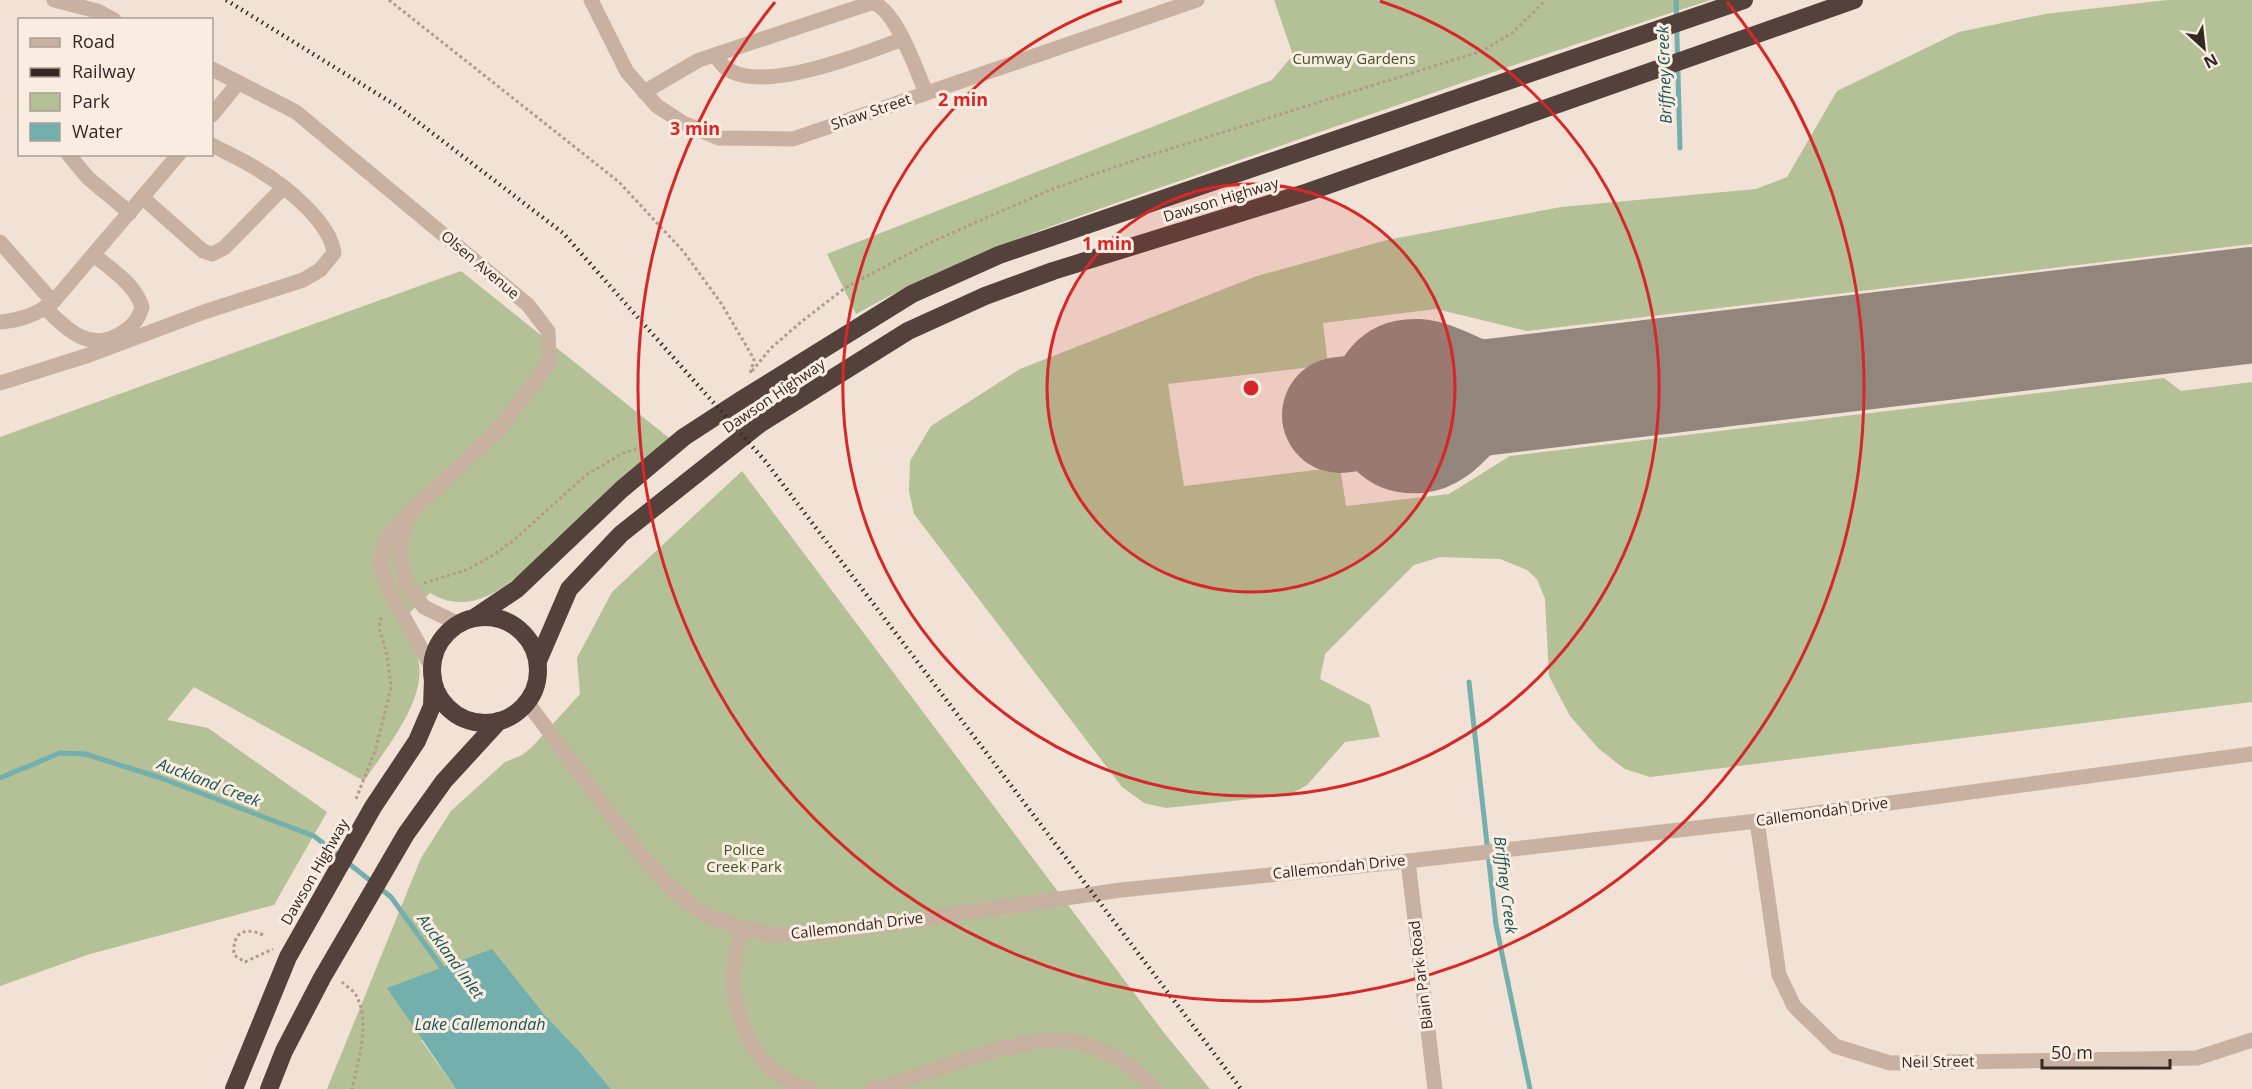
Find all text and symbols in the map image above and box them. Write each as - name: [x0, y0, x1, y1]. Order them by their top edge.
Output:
- legend: [18, 18, 213, 156]
- north arrow: [2174, 18, 2234, 78]
- water label: Briffney Creek: [1651, 24, 1677, 124]
- text: Road: [72, 29, 115, 53]
- park label: Cumway Gardens: [1292, 48, 1416, 68]
- text: N: [2200, 49, 2222, 74]
- text: Railway: [72, 59, 136, 83]
- text: 2 min: [938, 87, 988, 111]
- street label: Shaw Street: [828, 88, 913, 134]
- text: Park: [72, 89, 110, 113]
- text: 3 min: [670, 116, 720, 140]
- text: Water: [72, 119, 123, 143]
- street label: Dawson Highway: [1161, 172, 1281, 226]
- street label: Olsen Avenue: [437, 226, 524, 303]
- text: 1 min: [1082, 231, 1132, 255]
- street label: Dawson Highway: [718, 353, 829, 437]
- centre of rings: [1241, 378, 1261, 398]
- water label: Auckland Creek: [153, 752, 265, 812]
- street label: Callemondah Drive: [1755, 792, 1889, 830]
- street label: Dawson Highway: [276, 814, 353, 928]
- water label: Briffney Creek: [1489, 835, 1523, 936]
- park label: Police Creek Park: [706, 839, 782, 876]
- street label: Callemondah Drive: [1272, 849, 1406, 883]
- street label: Callemondah Drive: [790, 907, 924, 943]
- water label: Auckland Inlet: [412, 908, 490, 1003]
- street label: Blain Park Road: [1403, 919, 1437, 1031]
- water label: Lake Callemondah: [415, 1013, 545, 1035]
- scale bar: [2042, 1032, 2170, 1070]
- text: 50 m: [2051, 1040, 2093, 1064]
- street label: Neil Street: [1901, 1050, 1975, 1072]

